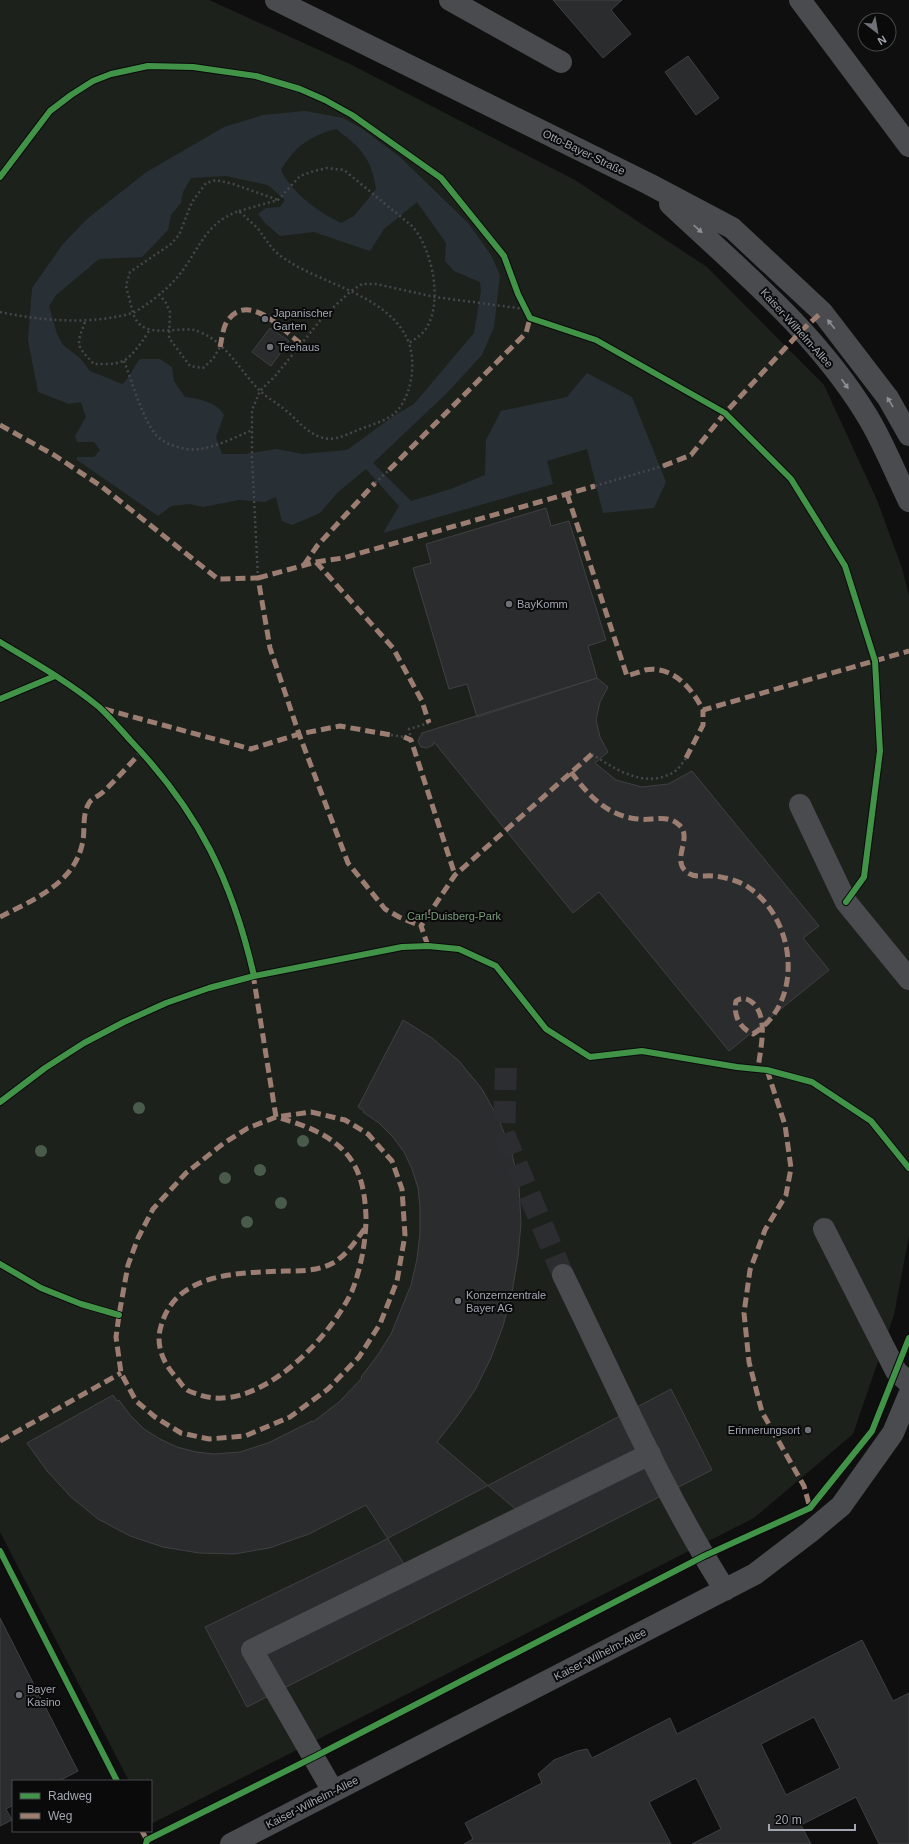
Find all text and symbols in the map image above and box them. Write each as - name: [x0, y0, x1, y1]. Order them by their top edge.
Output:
- north arrow: [857, 12, 897, 52]
- text: N: [876, 33, 889, 48]
- street label: Otto-Bayer-Straße: [541, 127, 627, 177]
- one-way arrow: [693, 225, 703, 234]
- street label: Kaiser-Wilhelm-Allee: [758, 286, 836, 370]
- place label: Japanischer Garten: [273, 307, 333, 332]
- marker: Japanischer Garten: [260, 314, 270, 324]
- one-way arrow: [827, 318, 836, 329]
- place label: Teehaus: [278, 341, 320, 353]
- marker: Teehaus: [265, 342, 275, 352]
- one-way arrow: [841, 379, 849, 390]
- one-way arrow: [886, 396, 893, 407]
- place label: BayKomm: [517, 598, 568, 610]
- marker: BayKomm: [504, 599, 514, 609]
- park label: Carl-Duisberg-Park: [407, 910, 502, 922]
- place label: Konzernzentrale Bayer AG: [466, 1289, 546, 1314]
- marker: Konzernzentrale Bayer AG: [453, 1296, 463, 1306]
- place label: Erinnerungsort: [728, 1424, 800, 1436]
- marker: Erinnerungsort: [803, 1425, 813, 1435]
- street label: Kaiser-Wilhelm-Allee: [552, 1625, 648, 1683]
- place label: Bayer Kasino: [27, 1683, 61, 1708]
- marker: Bayer Kasino: [14, 1690, 24, 1700]
- street label: Kaiser-Wilhelm-Allee: [264, 1773, 360, 1831]
- legend: [12, 1780, 152, 1832]
- text: Radweg: [48, 1789, 92, 1803]
- scale bar: [769, 1806, 855, 1832]
- text: Weg: [48, 1809, 72, 1823]
- text: 20 m: [775, 1813, 802, 1827]

